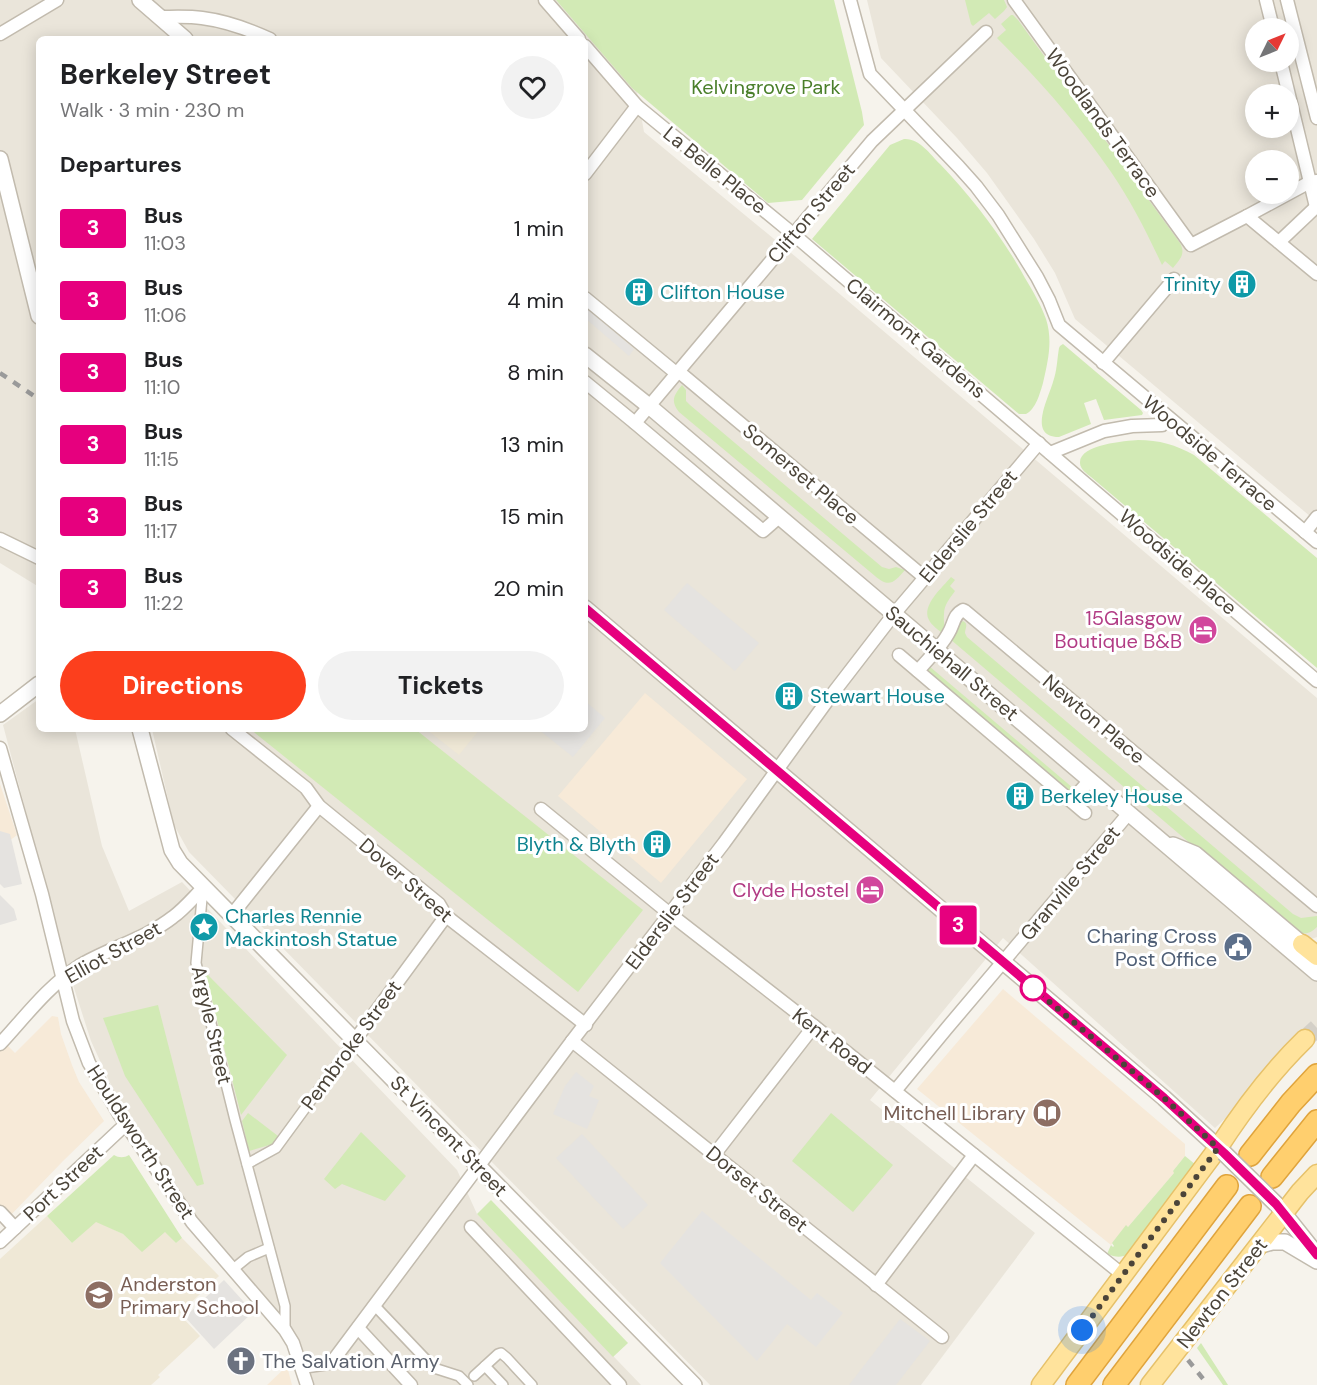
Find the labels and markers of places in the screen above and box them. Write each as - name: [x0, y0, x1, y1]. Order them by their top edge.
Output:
- building icon: Trinity: [1226, 268, 1258, 300]
- place label: Trinity: [1163, 271, 1221, 297]
- building icon: Clifton House: [623, 276, 655, 308]
- place label: Clifton House: [660, 279, 785, 305]
- place label: 15Glasgow Boutique B&B: [1055, 605, 1182, 654]
- hotel icon: 15Glasgow Boutique B&B: [1187, 614, 1219, 646]
- building icon: Stewart House: [773, 680, 805, 712]
- place label: Stewart House: [810, 683, 945, 709]
- building icon: Berkeley House: [1004, 780, 1036, 812]
- place label: Berkeley House: [1041, 783, 1183, 809]
- building icon: Blyth & Blyth: [641, 828, 673, 860]
- place label: Blyth & Blyth: [517, 831, 636, 857]
- hotel icon: Clyde Hostel: [854, 874, 886, 906]
- place label: Clyde Hostel: [732, 877, 849, 903]
- place label: Charles Rennie Mackintosh Statue: [225, 903, 397, 952]
- place icon: Charles Rennie Mackintosh Statue: [188, 911, 220, 943]
- place label: Charing Cross Post Office: [1087, 923, 1217, 972]
- public building icon: Charing Cross Post Office: [1222, 931, 1254, 963]
- unlabelled marker: [1020, 975, 1046, 1001]
- library icon: Mitchell Library: [1031, 1097, 1063, 1129]
- place label: Mitchell Library: [884, 1100, 1026, 1126]
- place label: Anderston Primary School: [120, 1271, 259, 1320]
- school or university icon: Anderston Primary School: [83, 1279, 115, 1311]
- church icon: The Salvation Army: [225, 1345, 257, 1377]
- place label: The Salvation Army: [262, 1348, 440, 1374]

